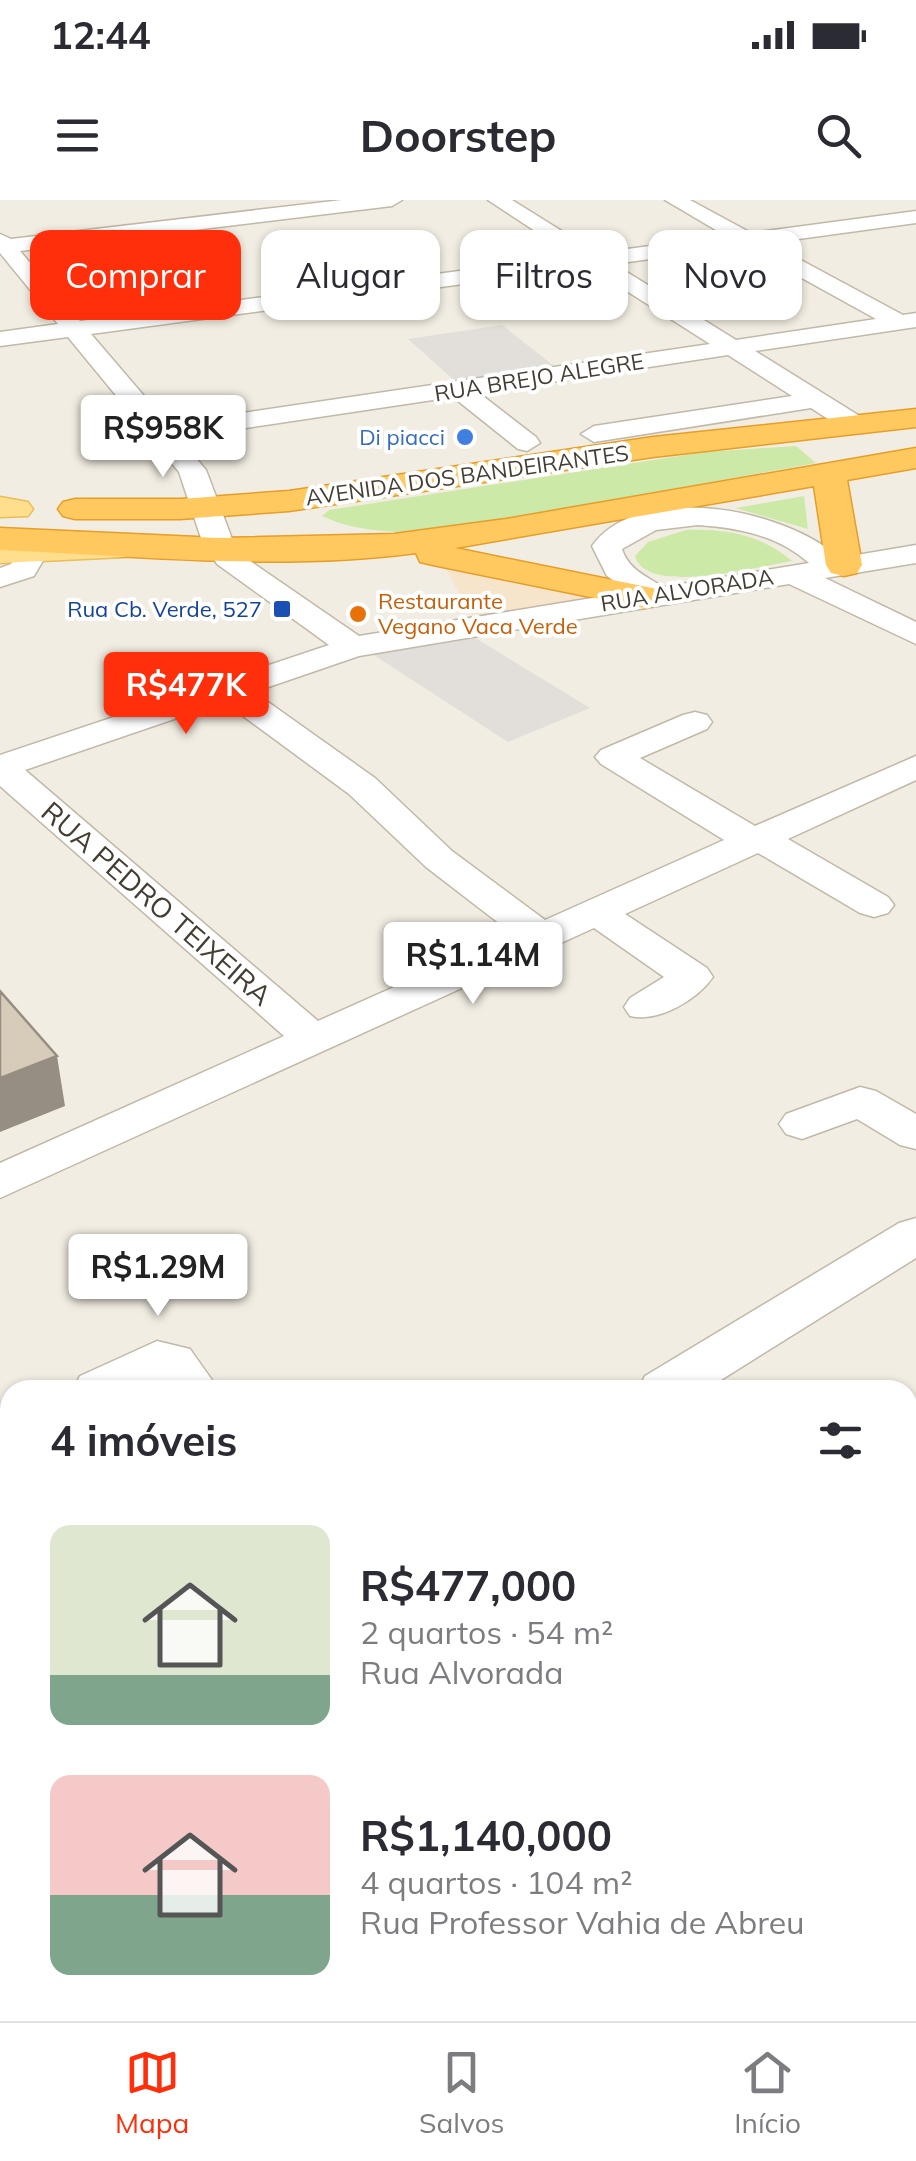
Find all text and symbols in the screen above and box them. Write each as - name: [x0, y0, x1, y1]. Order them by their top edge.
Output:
- text: 12:44: [50, 11, 151, 59]
- text: Doorstep: [360, 107, 556, 163]
- icon: menu: [50, 108, 105, 163]
- icon: search: [811, 108, 866, 163]
- chip: Comprar: [30, 230, 241, 320]
- chip: Alugar: [261, 230, 440, 320]
- chip: Filtros: [460, 230, 628, 320]
- chip: Novo: [648, 230, 802, 320]
- street label: RUA BREJO ALEGRE: [432, 347, 646, 407]
- pin: R$958K: [82, 395, 244, 480]
- text: R$958K: [103, 407, 223, 447]
- place label: Di piacci: [359, 423, 445, 451]
- marker: Di piacci: [454, 426, 476, 448]
- street label: AVENIDA DOS BANDEIRANTES: [304, 438, 630, 512]
- street label: RUA ALVORADA: [599, 563, 775, 617]
- place label: Restaurante Vegano Vaca Verde: [378, 587, 578, 640]
- place label: Rua Cb. Verde, 527: [67, 595, 262, 623]
- marker: Rua Cb. Verde, 527: [271, 598, 293, 620]
- marker: Restaurante Vegano Vaca Verde: [347, 603, 369, 625]
- pin: R$477K: [105, 652, 267, 737]
- text: R$477K: [126, 664, 246, 704]
- street label: RUA PEDRO TEIXEIRA: [35, 793, 280, 1013]
- pin: R$1.14M: [381, 922, 565, 1007]
- text: R$1.14M: [405, 934, 541, 974]
- pin: R$1.29M: [66, 1234, 250, 1319]
- text: R$1.29M: [90, 1246, 226, 1286]
- icon: filters: [813, 1413, 868, 1468]
- text: 4 imóveis: [50, 1414, 237, 1467]
- text: R$477,000: [360, 1559, 576, 1612]
- icon: home: [130, 1565, 250, 1685]
- text: 2 quartos · 54 m²: [360, 1612, 613, 1652]
- text: Rua Alvorada: [360, 1652, 563, 1692]
- text: R$1,140,000: [360, 1809, 612, 1862]
- icon: home: [130, 1815, 250, 1935]
- text: 4 quartos · 104 m²: [360, 1862, 632, 1902]
- text: Rua Professor Vahia de Abreu: [360, 1902, 805, 1942]
- tab: Mapa: [115, 2045, 189, 2140]
- tab: Salvos: [419, 2045, 505, 2140]
- tab: Início: [734, 2045, 801, 2140]

